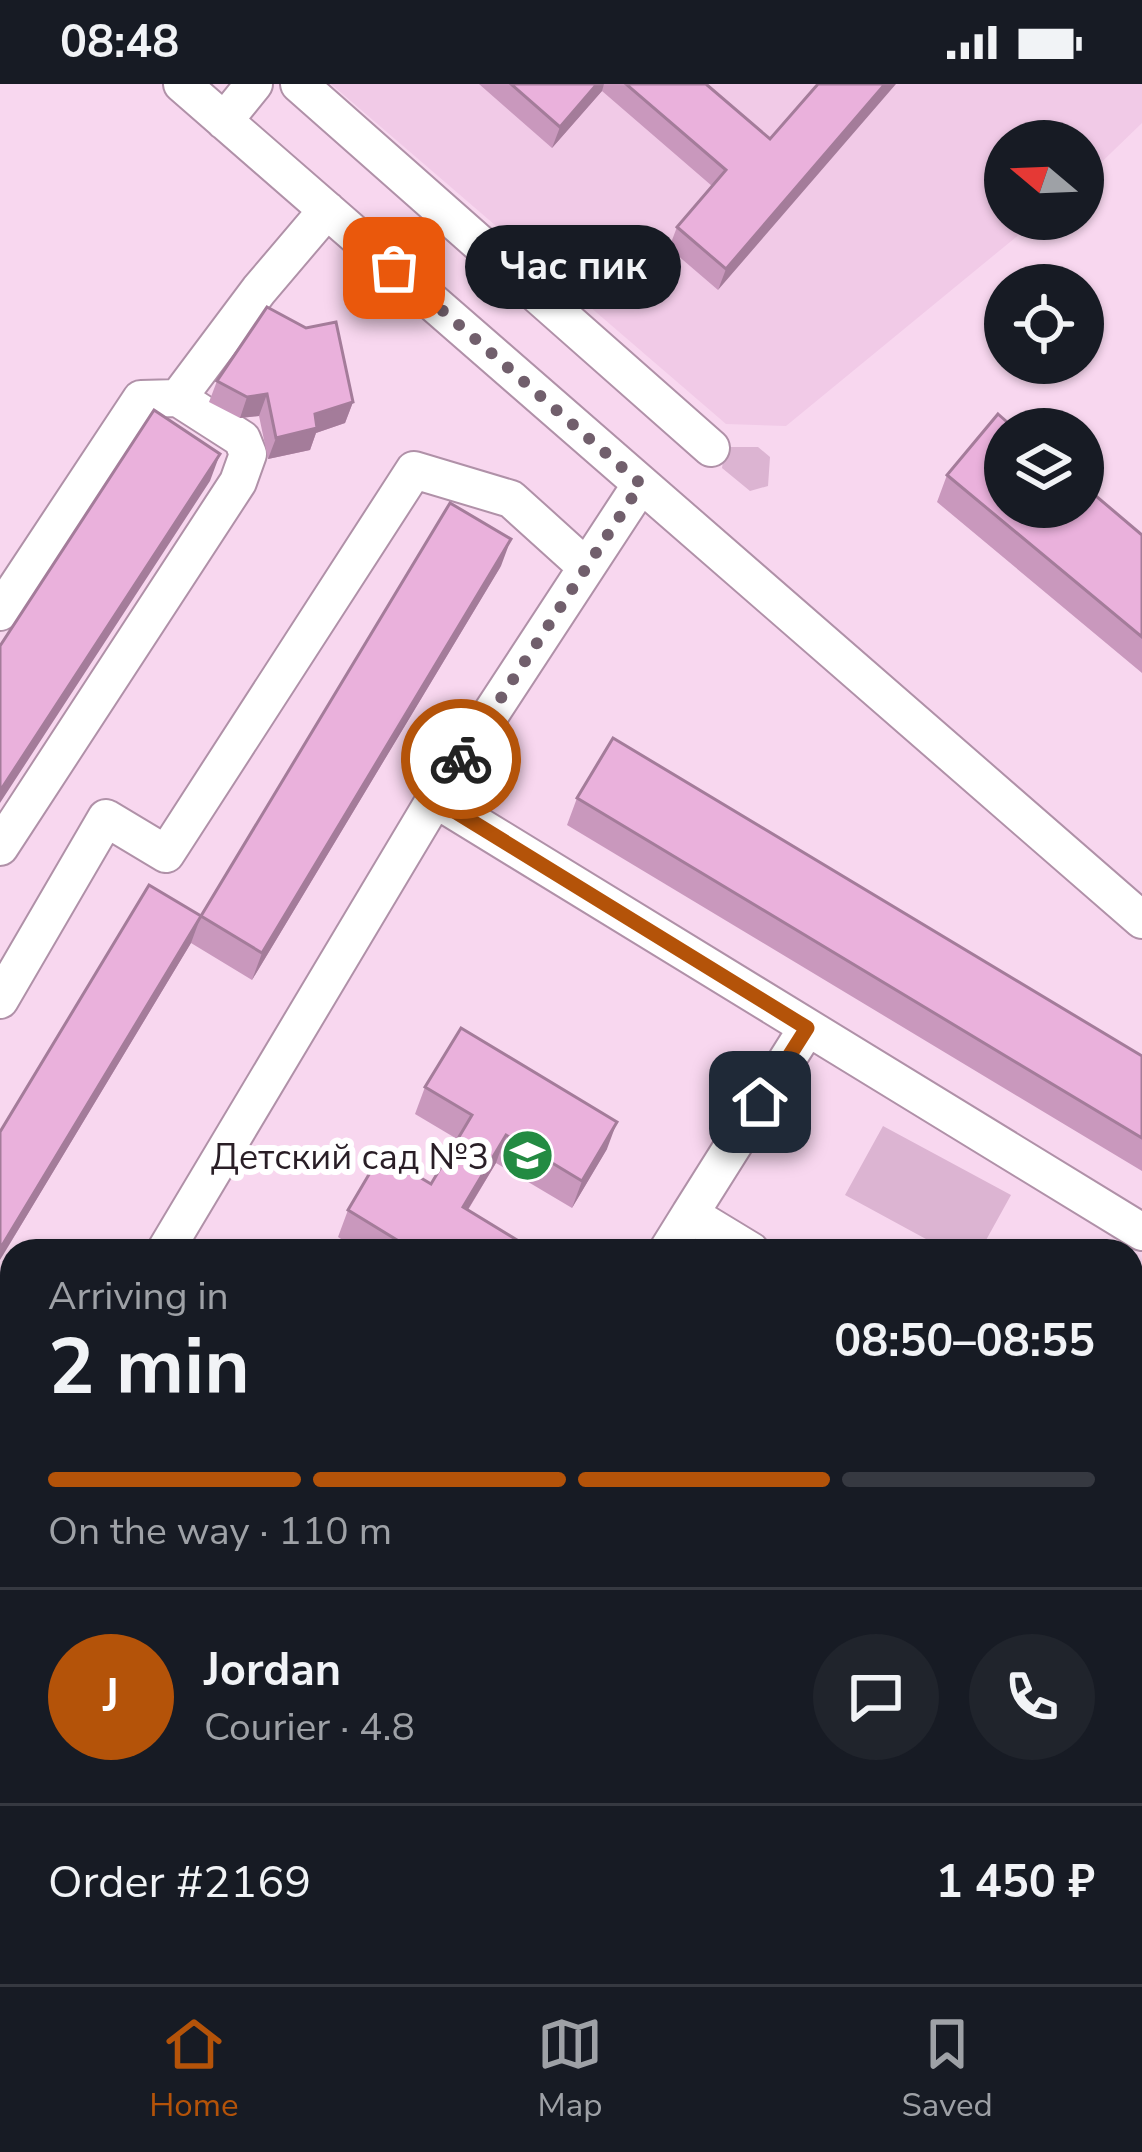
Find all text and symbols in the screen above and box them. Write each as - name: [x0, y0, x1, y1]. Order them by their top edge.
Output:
- text: 08:48: [60, 12, 179, 73]
- north arrow: [984, 120, 1104, 240]
- map controls: [984, 120, 1104, 528]
- pin: [343, 217, 445, 319]
- callout: Час пик: [466, 226, 682, 310]
- icon: bag: [361, 235, 427, 301]
- text: Час пик: [499, 240, 647, 293]
- button: locate: [984, 264, 1104, 384]
- button: layers: [984, 408, 1104, 528]
- courier: [401, 699, 521, 819]
- icon: bike: [428, 726, 494, 792]
- pin: [709, 1051, 811, 1153]
- icon: home: [727, 1069, 793, 1135]
- school or university icon: Детский сад №3: [500, 1128, 556, 1184]
- place label: Детский сад №3: [211, 1133, 489, 1182]
- text: Arriving in: [48, 1270, 229, 1323]
- text: 08:50–08:55: [834, 1311, 1095, 1372]
- text: 2 min: [48, 1314, 250, 1421]
- text: On the way · 110 m: [48, 1505, 392, 1558]
- button: chat: [813, 1634, 939, 1760]
- button: phone: [969, 1634, 1095, 1760]
- text: Jordan: [204, 1640, 341, 1701]
- text: J: [103, 1666, 119, 1727]
- text: Courier · 4.8: [204, 1701, 415, 1754]
- text: Order #2169: [48, 1852, 311, 1913]
- text: 1 450 ₽: [936, 1852, 1095, 1913]
- tab: Home: [149, 2011, 239, 2128]
- tab: Map: [537, 2011, 603, 2128]
- tab: Saved: [902, 2011, 993, 2128]

